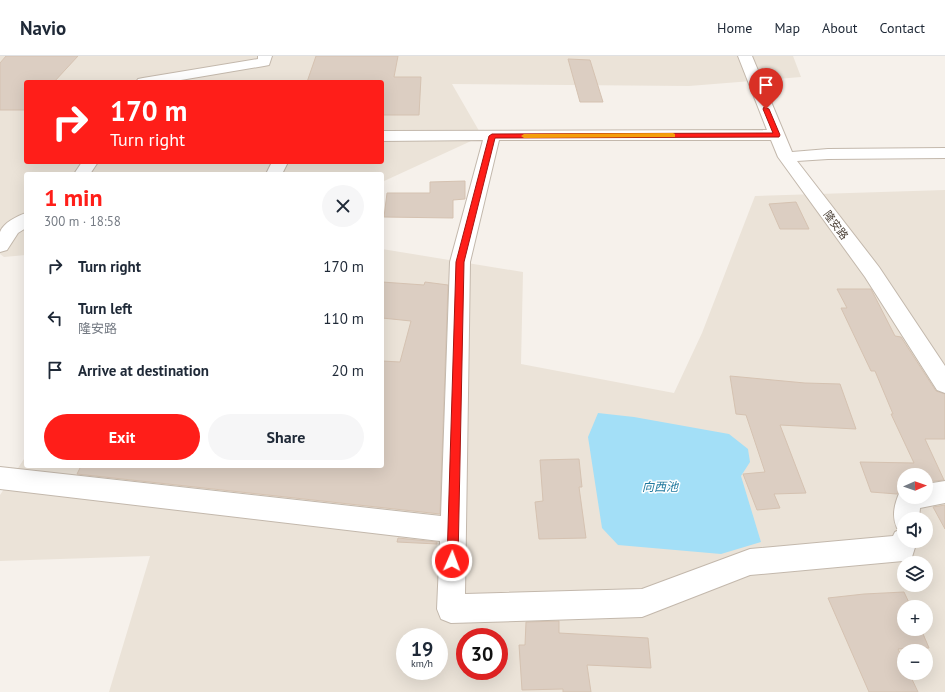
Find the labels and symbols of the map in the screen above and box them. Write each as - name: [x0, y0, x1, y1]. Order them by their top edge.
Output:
- pin: [749, 68, 783, 109]
- street label: 隆安路: [820, 208, 852, 242]
- north arrow: [897, 468, 933, 504]
- water label: 向西池: [642, 479, 679, 494]
- position arrow: [431, 540, 473, 582]
- speed limit sign: 30: [456, 628, 508, 680]

